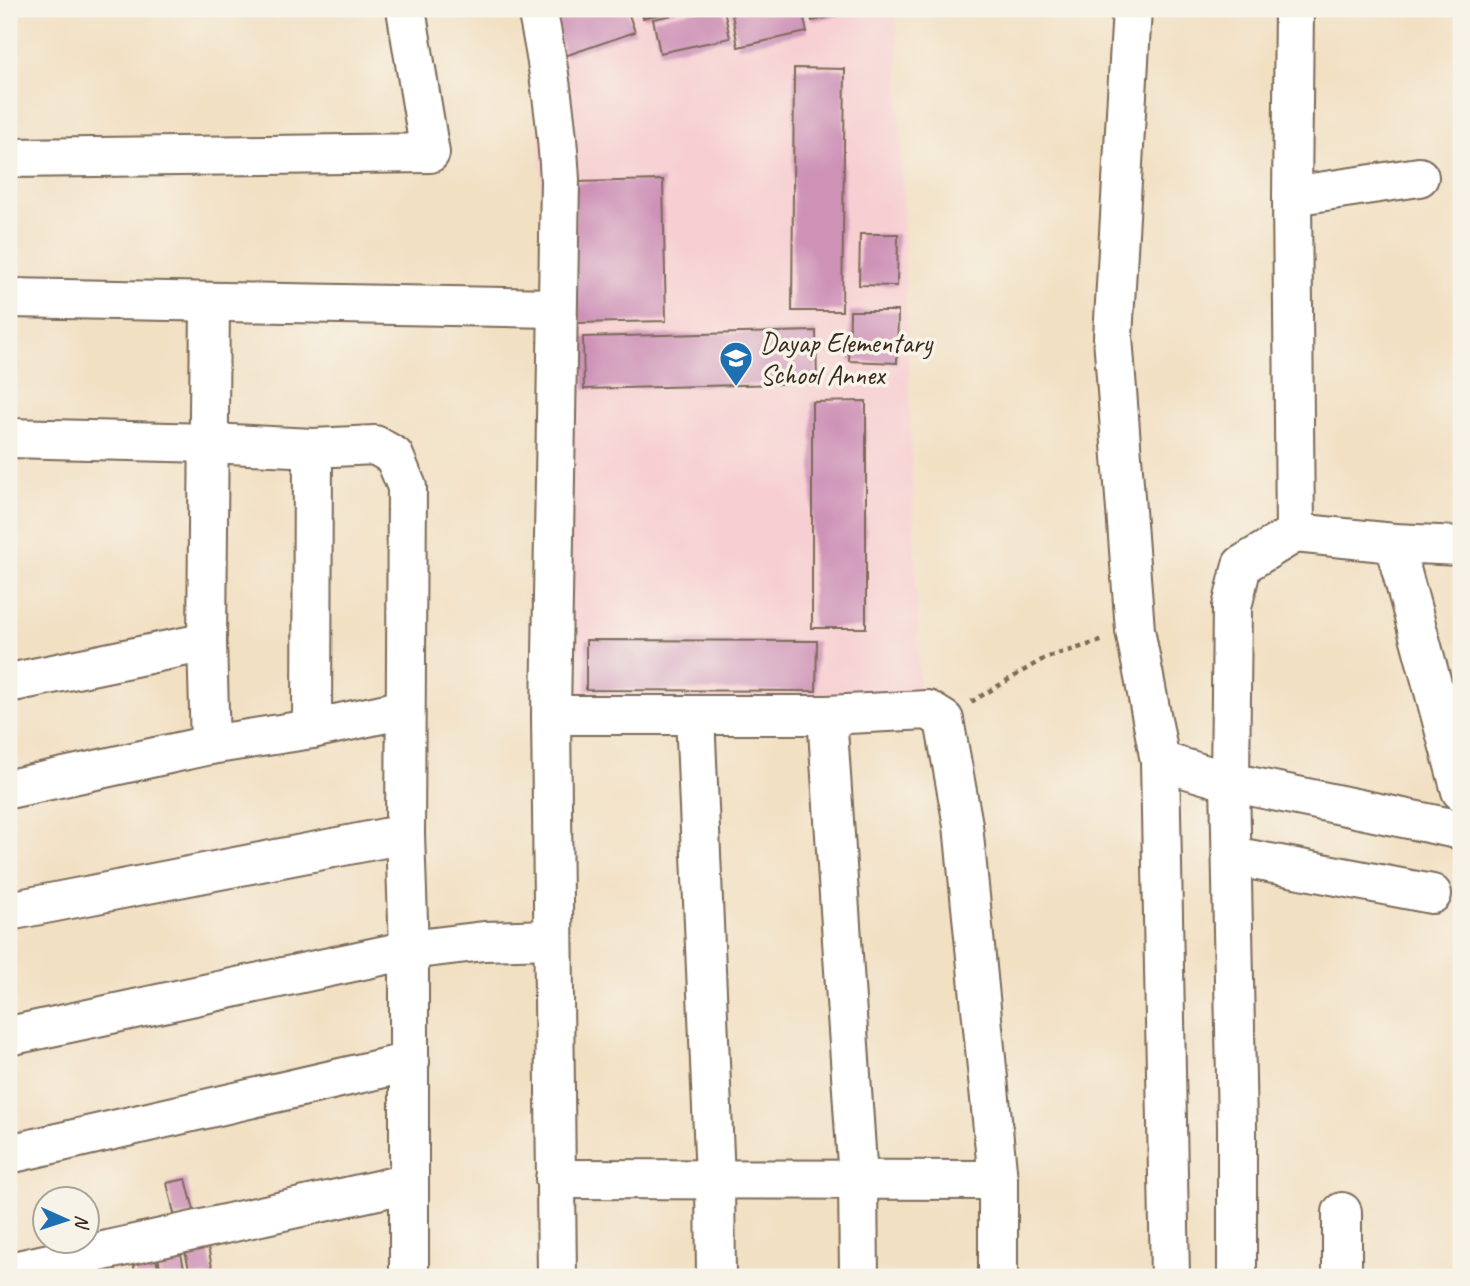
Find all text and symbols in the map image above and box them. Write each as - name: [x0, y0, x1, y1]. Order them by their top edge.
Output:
- place label: Dayap Elementary School Annex: [760, 325, 935, 392]
- school or university icon: Dayap Elementary School Annex: [717, 339, 755, 388]
- north arrow: [32, 1184, 102, 1254]
- text: N: [70, 1214, 94, 1231]

